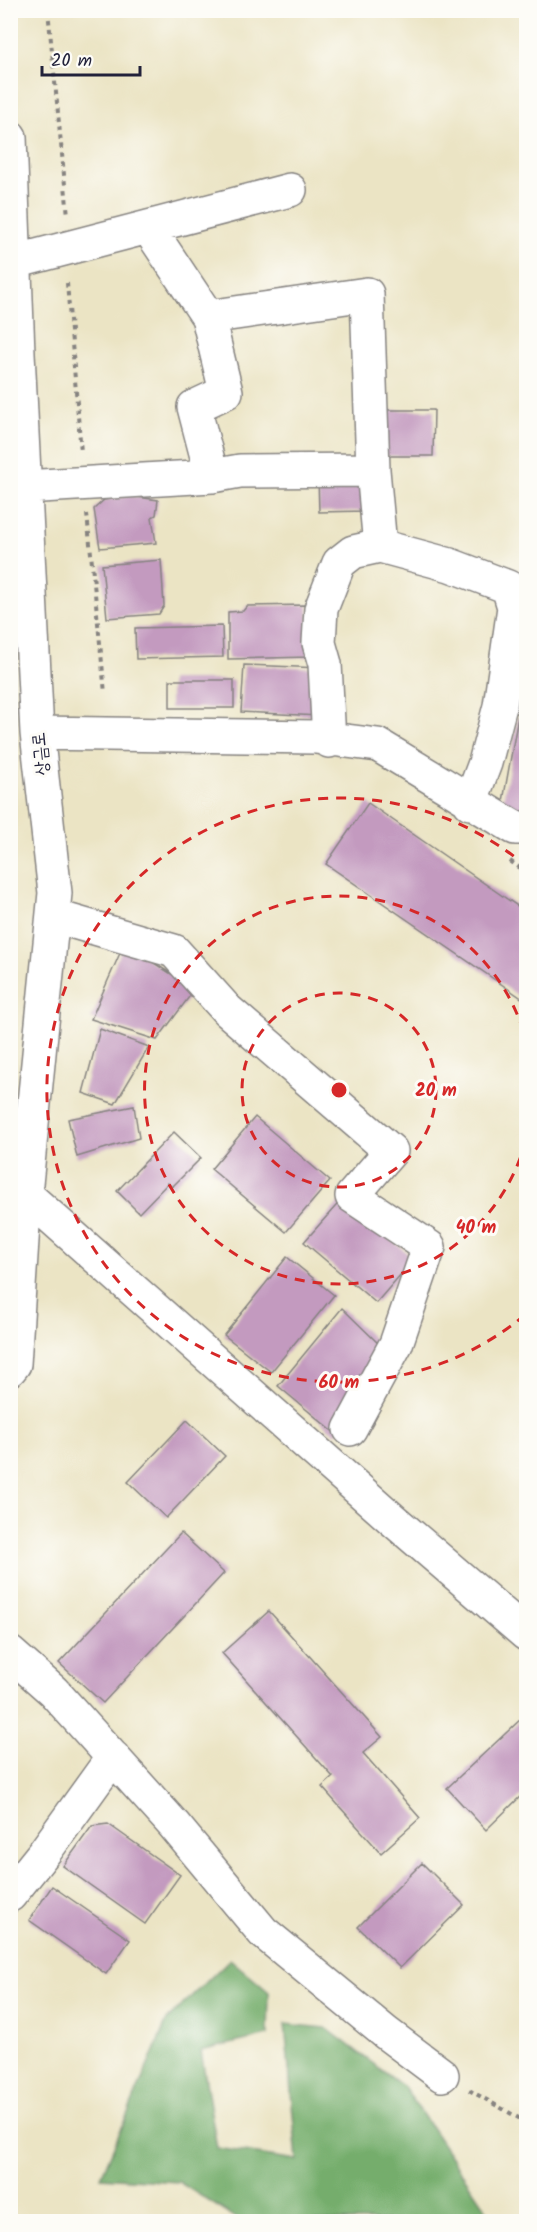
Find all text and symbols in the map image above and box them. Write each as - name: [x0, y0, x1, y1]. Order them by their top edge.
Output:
- scale bar: [42, 39, 140, 77]
- text: 20 m: [51, 47, 92, 76]
- street label: 상금로: [25, 731, 58, 777]
- text: 20 m: [415, 1077, 457, 1106]
- centre of rings: [329, 1080, 349, 1100]
- text: 40 m: [456, 1214, 497, 1243]
- text: 60 m: [319, 1369, 360, 1398]

